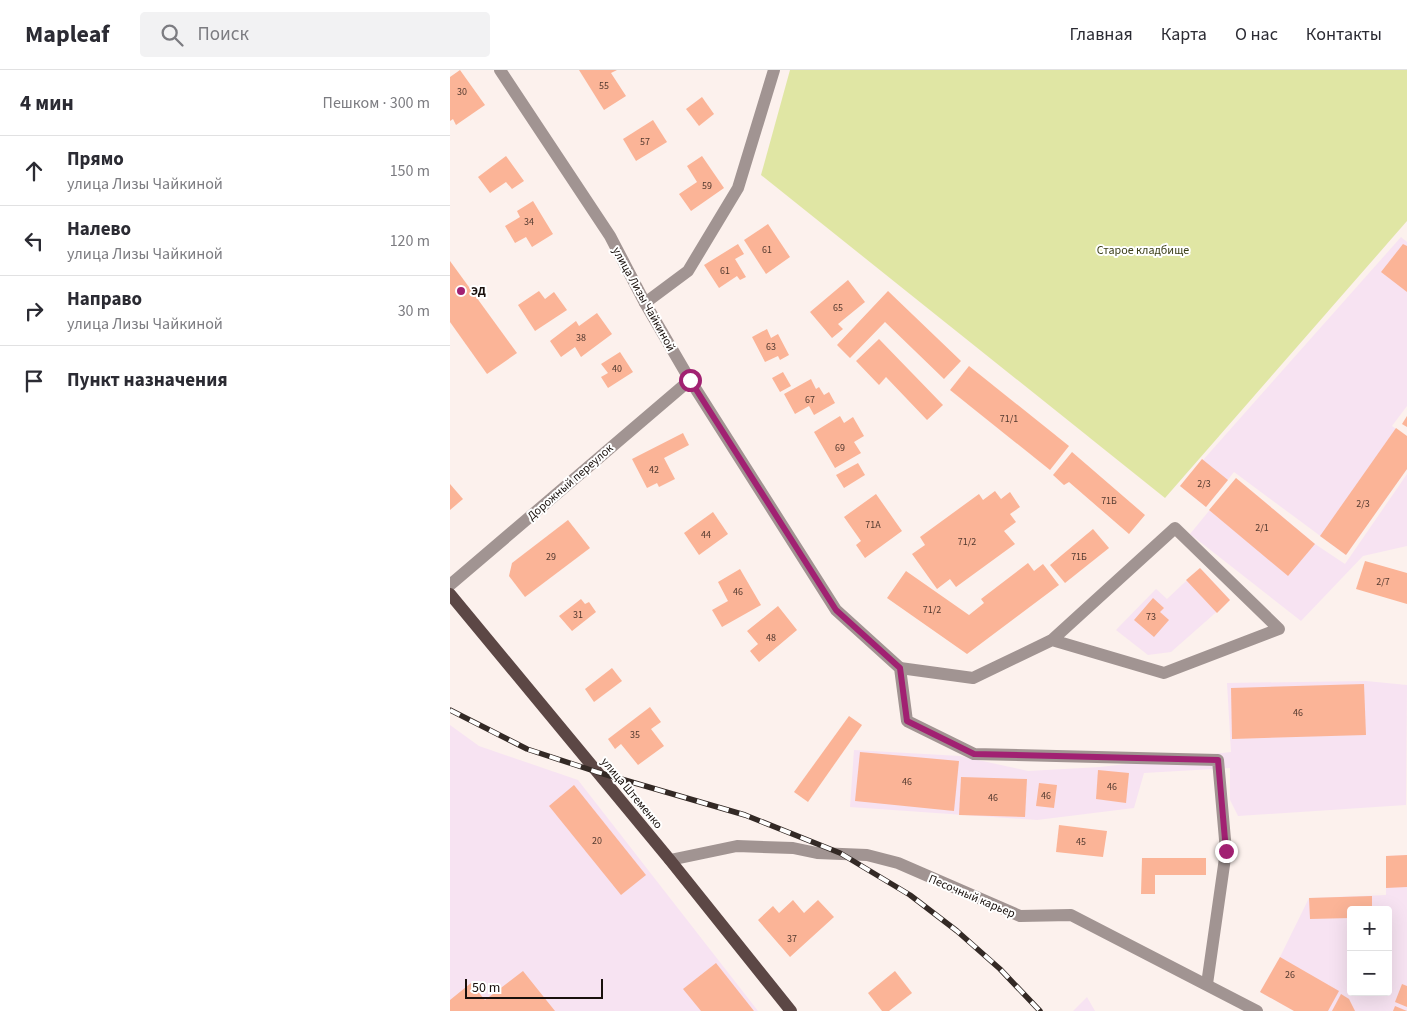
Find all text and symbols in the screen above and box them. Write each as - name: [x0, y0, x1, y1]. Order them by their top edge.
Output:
- search box: [140, 12, 490, 57]
- text: Mapleaf: [25, 17, 110, 52]
- icon: search: [158, 21, 186, 49]
- text: Поиск: [198, 21, 249, 48]
- text: Главная: [1070, 22, 1133, 47]
- text: Карта: [1161, 22, 1207, 47]
- text: О нас: [1235, 22, 1278, 47]
- text: Контакты: [1306, 22, 1382, 47]
- house number: 55: [599, 79, 609, 93]
- house number: 30: [457, 85, 467, 99]
- text: 4 мин: [20, 88, 74, 118]
- text: Пешком · 300 m: [323, 92, 430, 114]
- house number: 57: [640, 135, 650, 149]
- text: Прямо: [67, 146, 124, 173]
- icon: ahead: [20, 157, 48, 185]
- text: 150 m: [390, 160, 430, 182]
- text: улица Лизы Чайкиной: [67, 173, 223, 195]
- house number: 59: [702, 179, 712, 193]
- house number: 34: [524, 215, 534, 229]
- text: Налево: [67, 216, 131, 243]
- icon: left: [20, 227, 48, 255]
- text: 120 m: [390, 230, 430, 252]
- park label: Старое кладбище: [1097, 242, 1189, 259]
- text: улица Лизы Чайкиной: [67, 243, 223, 265]
- house number: 61: [762, 243, 772, 257]
- street label: улица Лизы Чайкиной: [608, 244, 679, 354]
- house number: 61: [720, 264, 730, 278]
- place label: ЭД: [471, 283, 486, 300]
- marker: ЭД: [455, 285, 467, 297]
- text: Направо: [67, 286, 142, 313]
- icon: right: [20, 297, 48, 325]
- text: 30 m: [398, 300, 430, 322]
- house number: 65: [833, 301, 843, 315]
- text: улица Лизы Чайкиной: [67, 313, 223, 335]
- house number: 38: [576, 331, 586, 345]
- house number: 63: [766, 340, 776, 354]
- house number: 40: [612, 362, 622, 376]
- icon: arrive: [20, 367, 48, 395]
- text: Пункт назначения: [67, 367, 228, 394]
- route start: [679, 369, 702, 392]
- house number: 67: [805, 393, 815, 407]
- house number: 71/1: [1000, 412, 1018, 426]
- street label: Дорожный переулок: [524, 440, 617, 525]
- house number: 69: [835, 441, 845, 455]
- house number: 42: [649, 463, 659, 477]
- house number: 2/3: [1197, 477, 1211, 491]
- house number: 71Б: [1101, 494, 1117, 508]
- house number: 2/3: [1356, 497, 1370, 511]
- house number: 71А: [865, 518, 881, 532]
- house number: 2/1: [1255, 521, 1269, 535]
- house number: 44: [701, 528, 711, 542]
- house number: 71/2: [958, 535, 976, 549]
- house number: 29: [546, 550, 556, 564]
- house number: 71Б: [1071, 550, 1087, 564]
- house number: 2/7: [1376, 575, 1390, 589]
- house number: 46: [733, 585, 743, 599]
- house number: 71/2: [923, 603, 941, 617]
- house number: 31: [573, 608, 583, 622]
- house number: 73: [1146, 610, 1156, 624]
- house number: 48: [766, 631, 776, 645]
- house number: 46: [1293, 706, 1303, 720]
- house number: 35: [630, 728, 640, 742]
- street label: улица Штеменко: [597, 754, 666, 833]
- house number: 46: [902, 775, 912, 789]
- house number: 46: [1107, 780, 1117, 794]
- house number: 46: [1041, 789, 1051, 803]
- house number: 46: [988, 791, 998, 805]
- house number: 20: [592, 834, 602, 848]
- house number: 45: [1076, 835, 1086, 849]
- route end: [1215, 840, 1238, 863]
- street label: Песочный карьер: [926, 871, 1018, 923]
- map controls: [1347, 906, 1392, 996]
- button: +: [1347, 906, 1392, 951]
- house number: 37: [787, 932, 797, 946]
- button: −: [1347, 951, 1392, 996]
- house number: 26: [1285, 968, 1295, 982]
- scale bar: [465, 976, 602, 999]
- text: 50 m: [472, 978, 500, 998]

